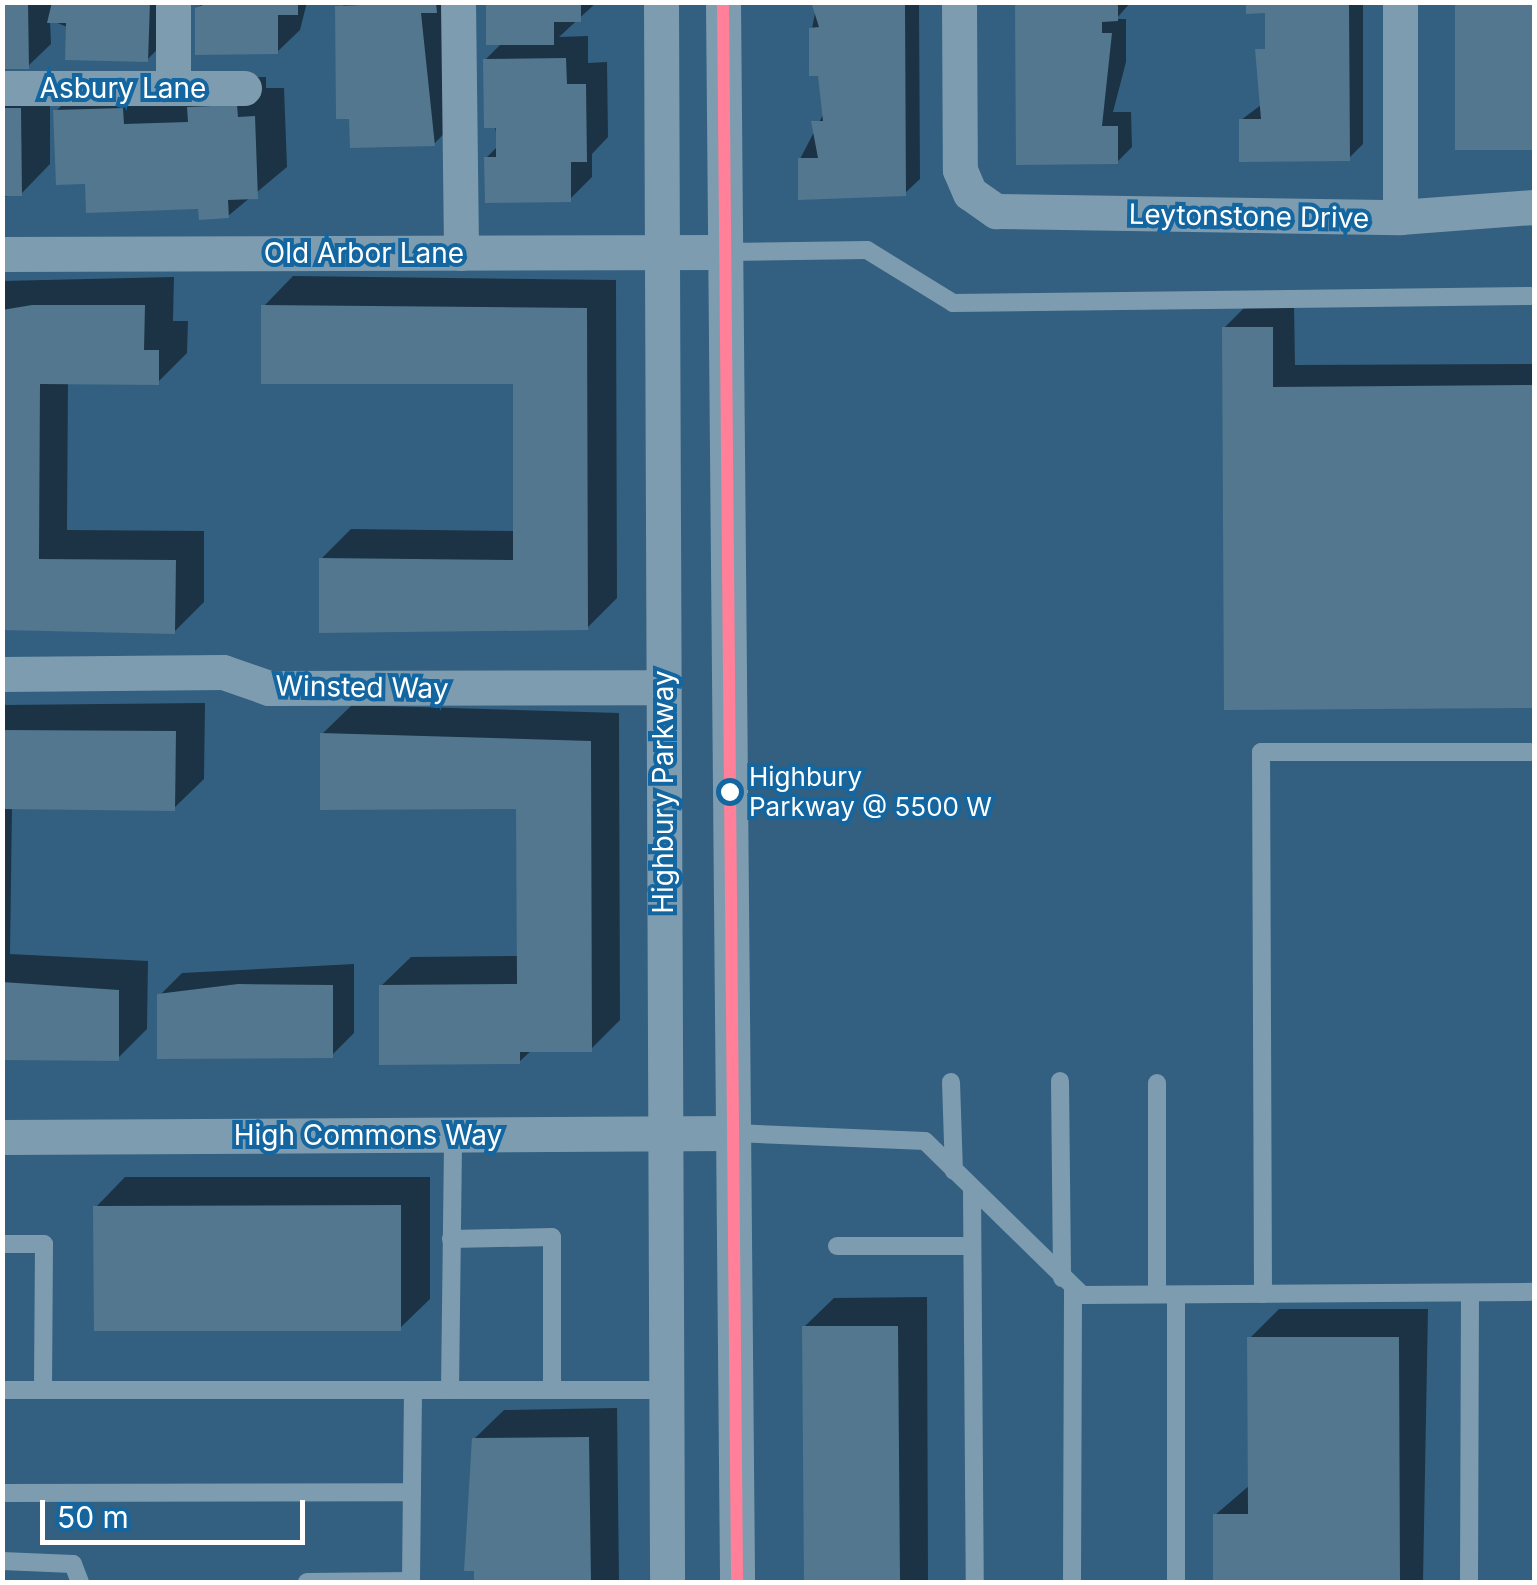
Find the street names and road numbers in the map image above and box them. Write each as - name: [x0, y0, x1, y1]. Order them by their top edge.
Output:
- street label: Asbury Lane: [40, 71, 206, 105]
- street label: Leytonstone Drive: [1128, 197, 1370, 235]
- street label: Old Arbor Lane: [264, 236, 464, 270]
- street label: Winsted Way: [275, 669, 449, 705]
- street label: Highbury Parkway: [646, 670, 680, 914]
- street label: High Commons Way: [234, 1118, 502, 1152]

